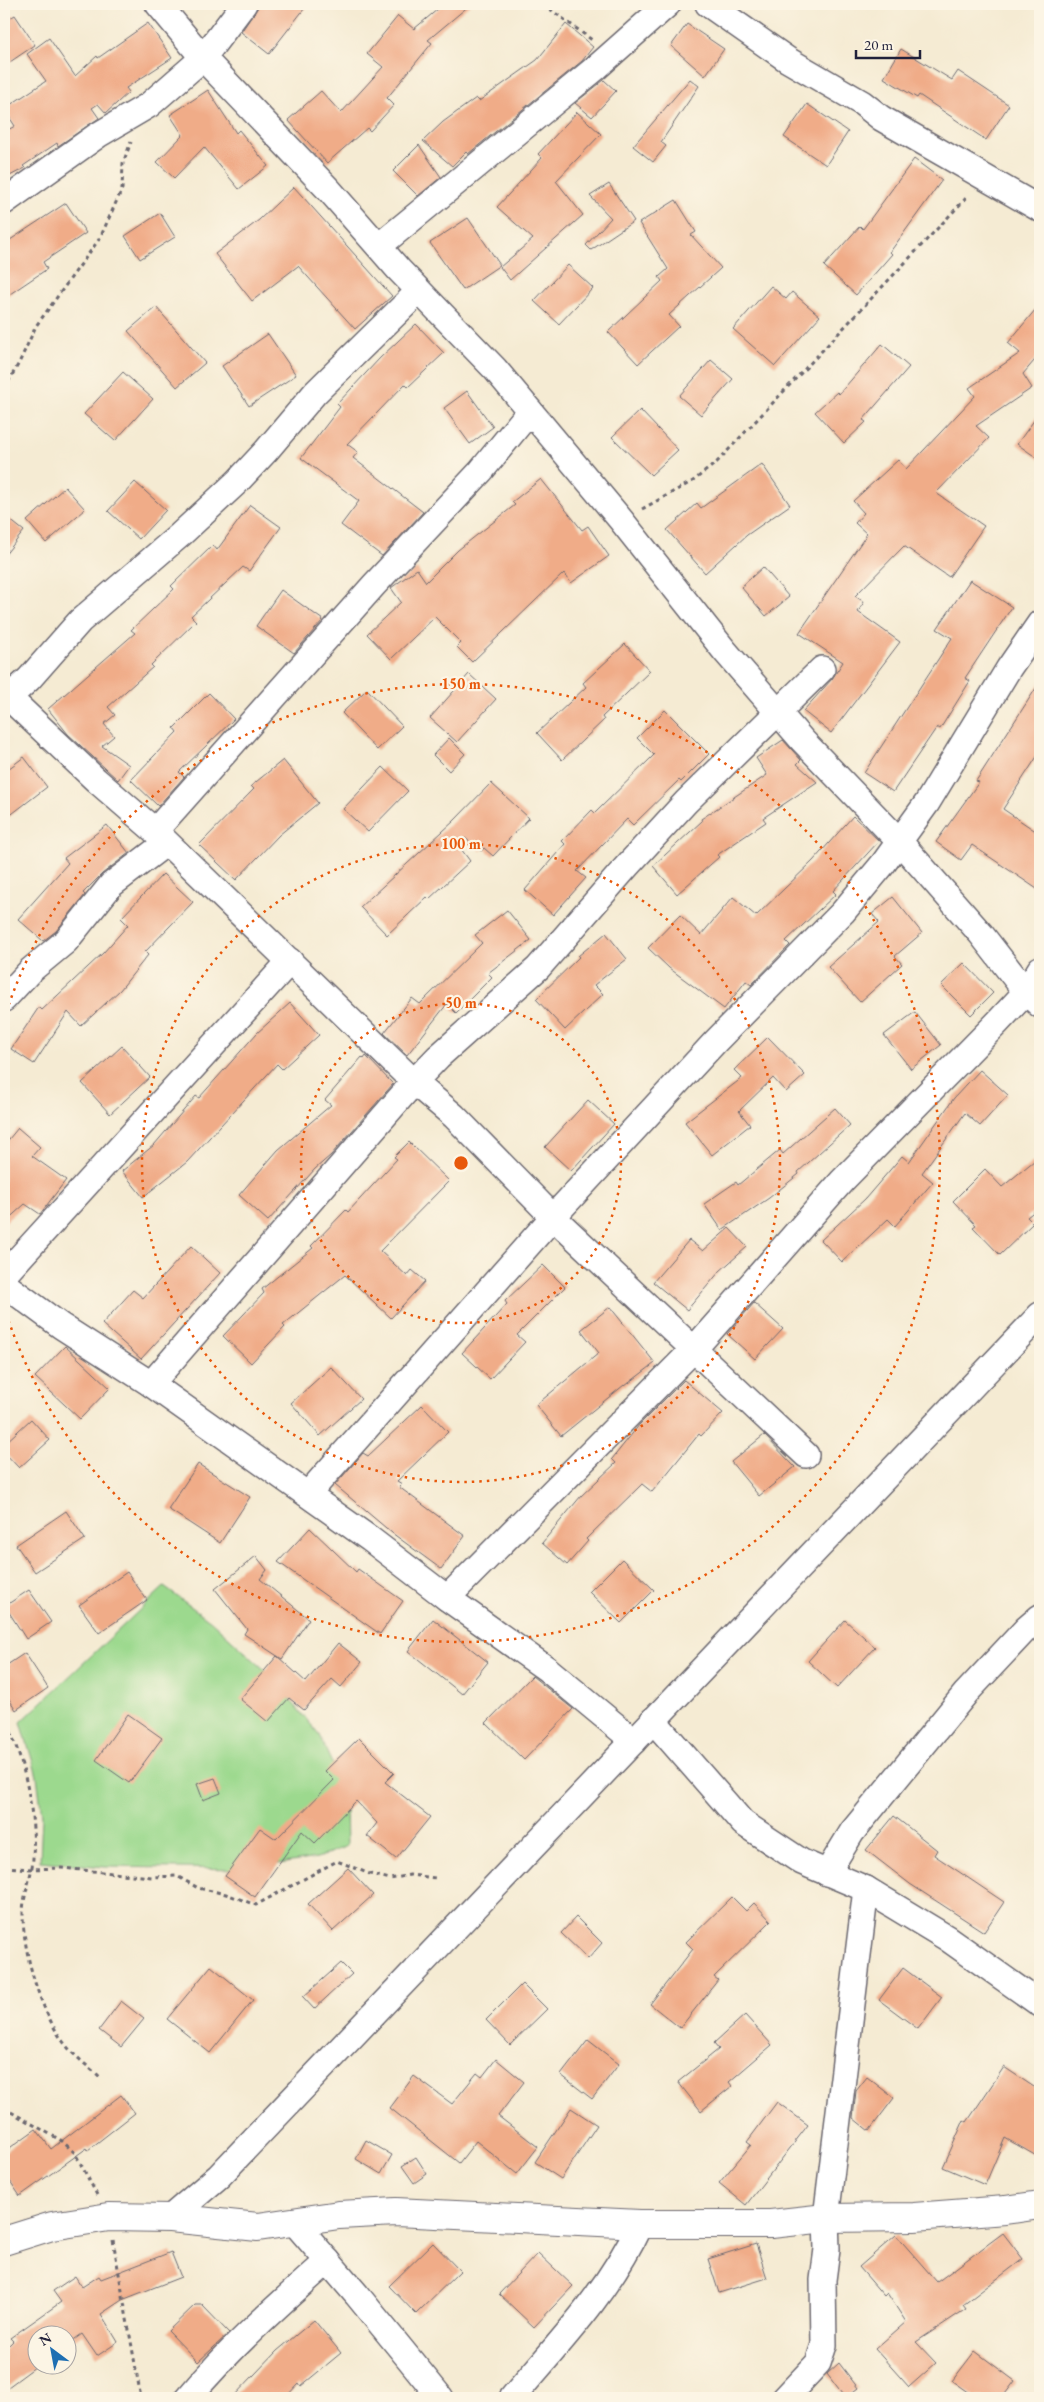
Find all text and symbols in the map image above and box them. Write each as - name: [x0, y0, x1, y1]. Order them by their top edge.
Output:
- scale bar: [856, 28, 920, 60]
- text: 20 m: [864, 35, 893, 54]
- text: 150 m: [441, 674, 481, 693]
- text: 100 m: [441, 834, 481, 853]
- text: 50 m: [445, 993, 477, 1012]
- centre of rings: [452, 1154, 470, 1172]
- north arrow: [28, 2324, 78, 2374]
- text: N: [36, 2328, 55, 2350]

